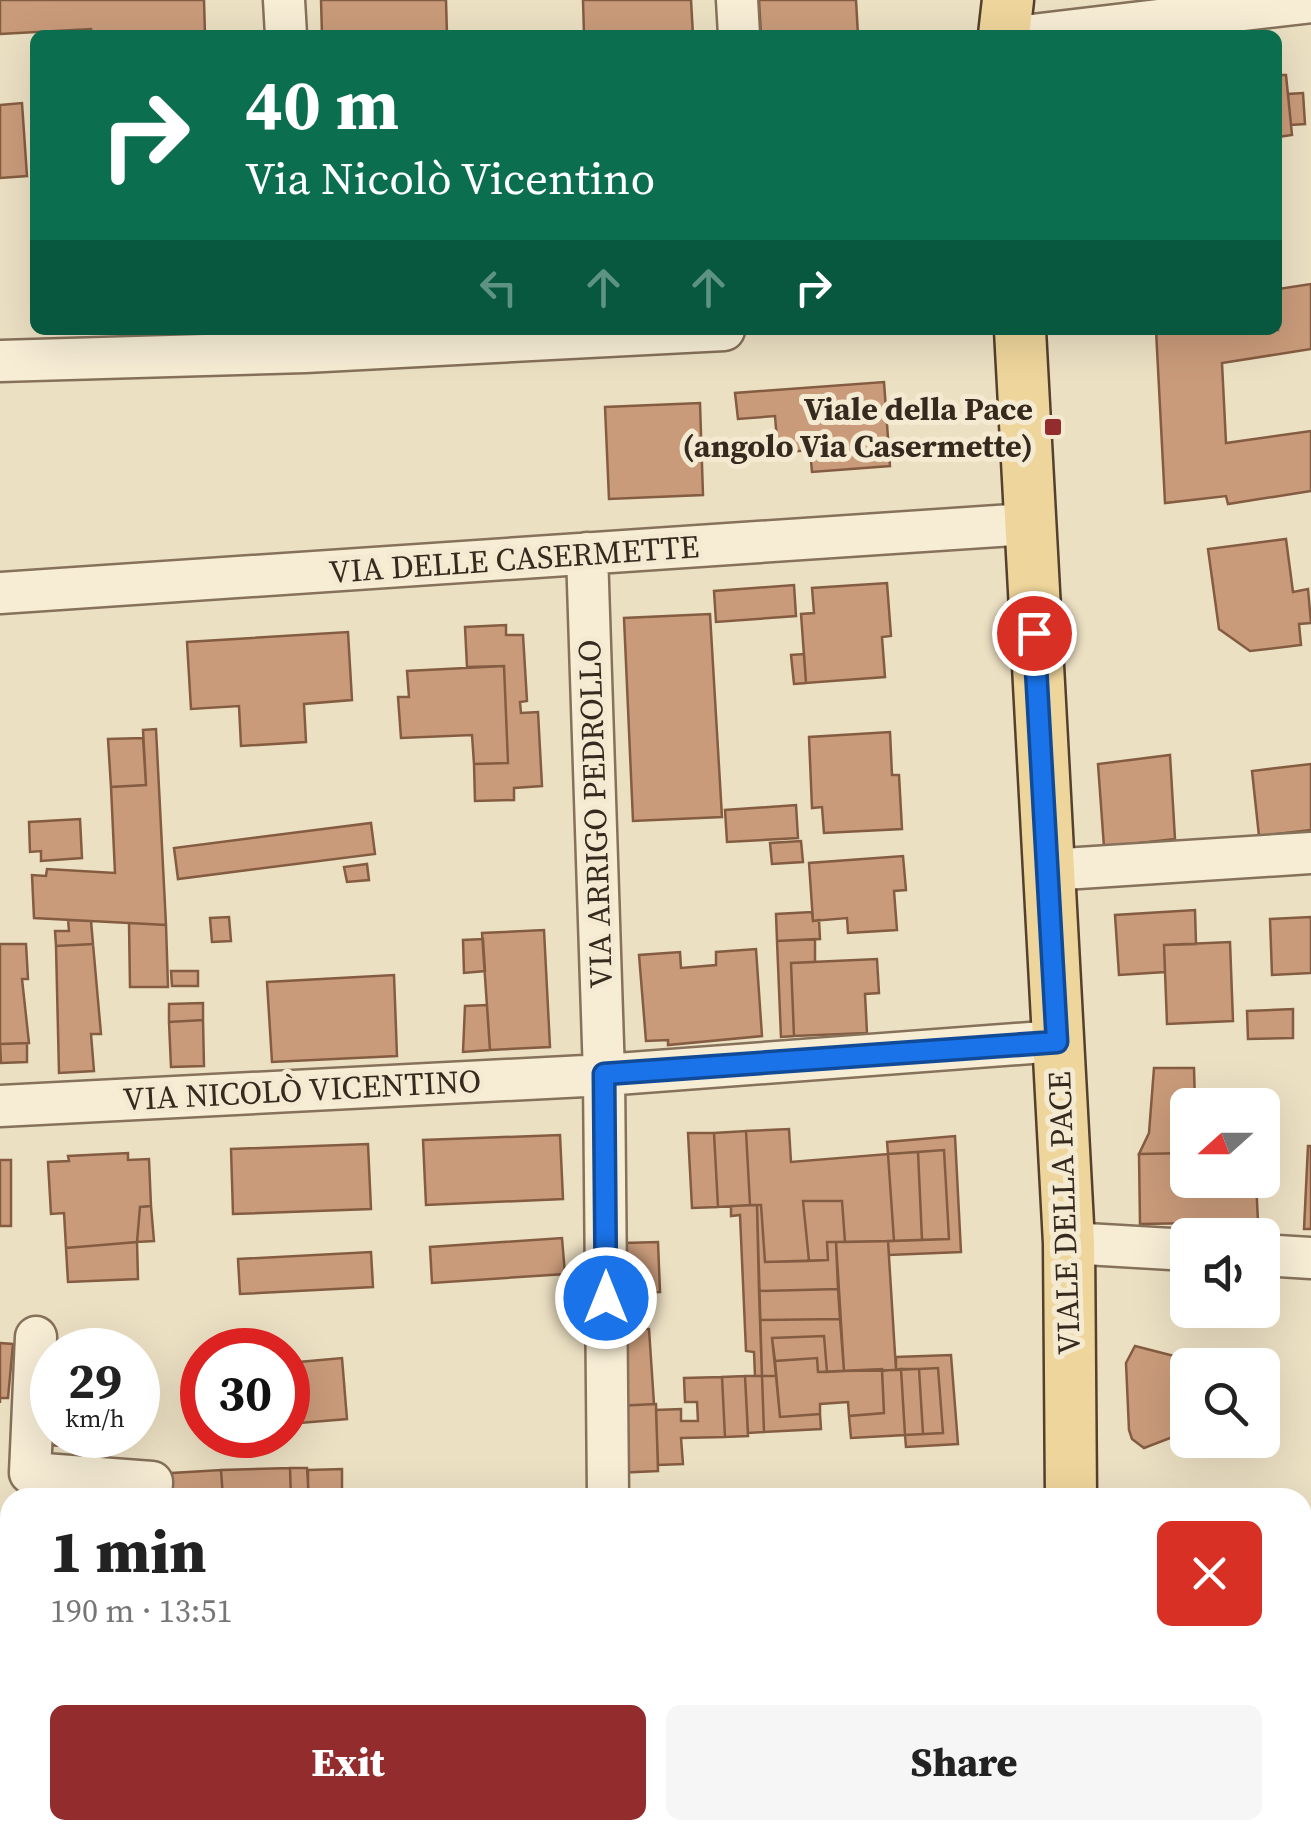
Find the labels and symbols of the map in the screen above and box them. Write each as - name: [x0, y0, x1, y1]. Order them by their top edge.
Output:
- place label: Viale della Pace (angolo Via Casermette): [682, 387, 1033, 468]
- marker: Viale della Pace (angolo Via Casermette): [1042, 416, 1064, 438]
- street label: VIA DELLE CASERMETTE: [327, 524, 701, 594]
- pin: [992, 591, 1077, 676]
- street label: VIA ARRIGO PEDROLLO: [567, 639, 623, 989]
- street label: VIA NICOLÒ VICENTINO: [122, 1059, 482, 1121]
- street label: VIALE DELLA PACE: [1037, 1071, 1091, 1355]
- north arrow: [1170, 1088, 1280, 1198]
- position arrow: [554, 1246, 658, 1350]
- speed limit sign: 30: [180, 1328, 310, 1458]

